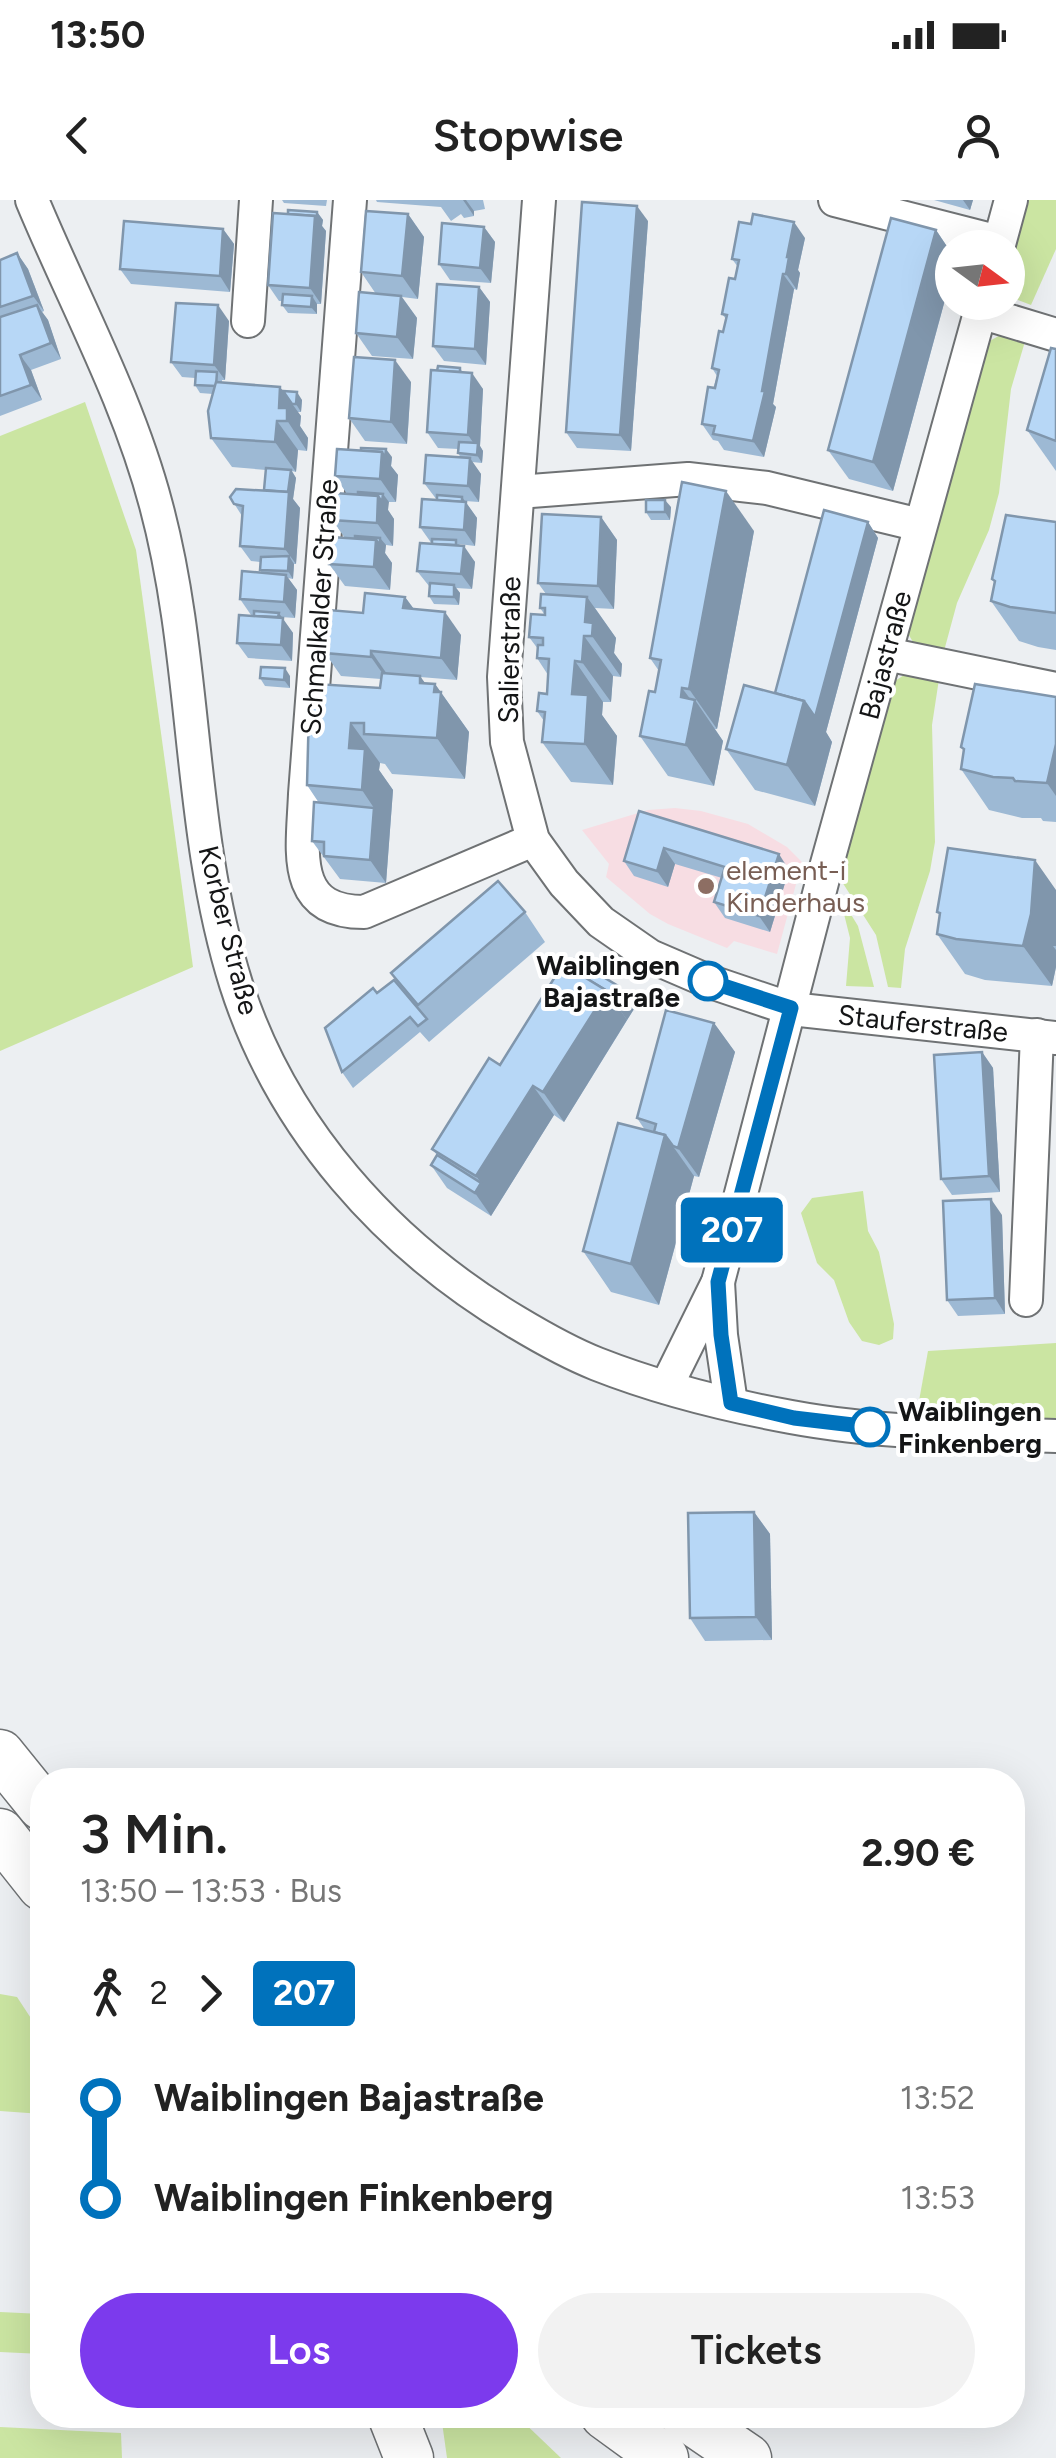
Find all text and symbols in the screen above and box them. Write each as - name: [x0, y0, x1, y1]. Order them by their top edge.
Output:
- text: 13:50: [50, 12, 145, 58]
- icon: back: [50, 108, 105, 163]
- text: Stopwise: [433, 108, 623, 162]
- icon: person: [951, 108, 1006, 163]
- north arrow: [935, 230, 1025, 320]
- map controls: [935, 230, 1025, 320]
- street label: Schmalkalder Straße: [293, 478, 345, 736]
- street label: Salierstraße: [491, 576, 527, 724]
- street label: Bajastraße: [852, 587, 918, 723]
- street label: Korber Straße: [192, 842, 266, 1018]
- place label: element-i Kinderhaus: [726, 853, 865, 919]
- marker: element-i Kinderhaus: [695, 875, 717, 897]
- place label: Waiblingen Bajastraße: [536, 948, 680, 1014]
- marker: Waiblingen Bajastraße: [689, 962, 727, 1000]
- street label: Stauferstraße: [836, 997, 1010, 1049]
- line badge: 207: [674, 1198, 790, 1262]
- text: 207: [701, 1209, 763, 1251]
- place label: Waiblingen Finkenberg: [898, 1394, 1042, 1460]
- marker: Waiblingen Finkenberg: [851, 1408, 889, 1446]
- text: 3 Min.: [80, 1801, 228, 1867]
- text: 2.90 €: [861, 1830, 975, 1876]
- text: 13:50 – 13:53 · Bus: [80, 1872, 342, 1910]
- icon: walk: [80, 1966, 135, 2021]
- icon: forward: [183, 1966, 238, 2021]
- text: 207: [273, 1972, 335, 2014]
- text: 2: [150, 1974, 168, 2012]
- text: Waiblingen Bajastraße: [154, 2075, 544, 2121]
- text: 13:52: [900, 2079, 975, 2117]
- text: Waiblingen Finkenberg: [154, 2175, 554, 2221]
- text: 13:53: [900, 2179, 975, 2217]
- button: Los: [80, 2293, 518, 2408]
- button: Tickets: [538, 2293, 975, 2408]

